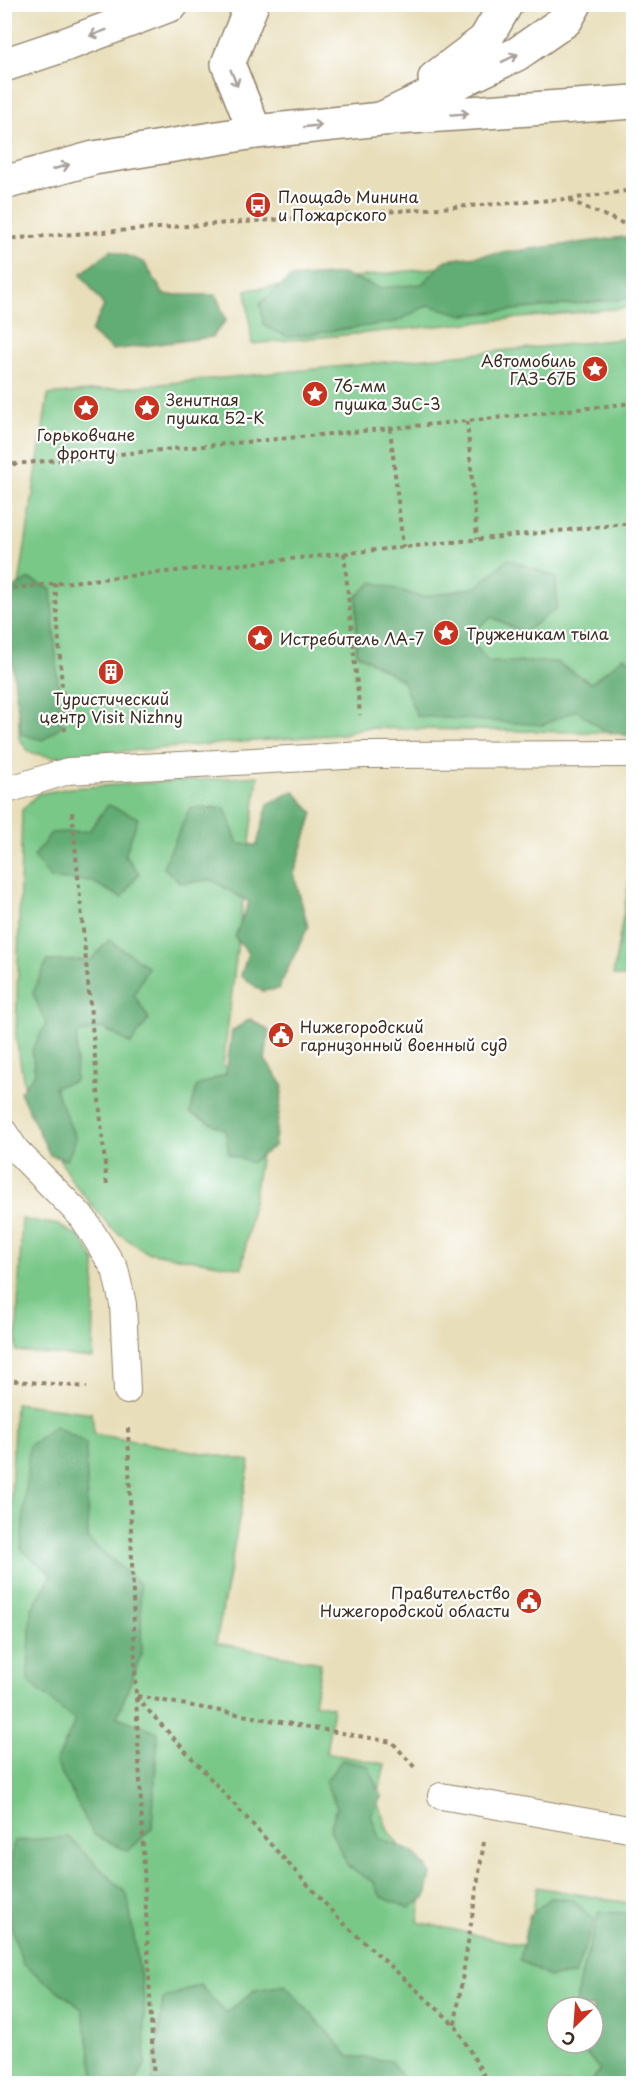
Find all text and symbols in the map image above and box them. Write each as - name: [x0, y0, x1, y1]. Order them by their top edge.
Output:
- one-way arrow: [89, 28, 107, 39]
- one-way arrow: [500, 51, 518, 63]
- one-way arrow: [229, 69, 240, 87]
- one-way arrow: [450, 108, 470, 119]
- one-way arrow: [303, 120, 323, 131]
- one-way arrow: [51, 161, 70, 172]
- place label: Площадь Минина и Пожарского: [278, 184, 419, 226]
- bus stop icon: Площадь Минина и Пожарского: [243, 190, 273, 220]
- place label: Автомобиль ГАЗ-67Б: [481, 348, 576, 390]
- place icon: Автомобиль ГАЗ-67Б: [580, 354, 610, 384]
- place label: 76-мм пушка ЗиС-3: [334, 373, 441, 415]
- place icon: 76-мм пушка ЗиС-3: [300, 379, 330, 409]
- place label: Зенитная пушка 52-К: [166, 387, 265, 429]
- place icon: Горьковчане фронту: [71, 393, 101, 423]
- place icon: Зенитная пушка 52-К: [132, 393, 162, 423]
- place label: Горьковчане фронту: [37, 422, 135, 464]
- place icon: Труженикам тыла: [431, 618, 461, 648]
- place label: Труженикам тыла: [466, 621, 609, 645]
- place icon: Истребитель ЛА-7: [245, 623, 275, 653]
- place label: Истребитель ЛА-7: [280, 626, 424, 650]
- building icon: Туристический центр Visit Nizhny: [96, 657, 126, 687]
- place label: Туристический центр Visit Nizhny: [39, 686, 183, 728]
- place label: Нижегородский гарнизонный военный суд: [300, 1014, 507, 1056]
- public building icon: Нижегородский гарнизонный военный суд: [266, 1020, 296, 1050]
- place label: Правительство Нижегородской области: [320, 1580, 510, 1622]
- public building icon: Правительство Нижегородской области: [514, 1586, 544, 1616]
- north arrow: [545, 1995, 605, 2055]
- text: С: [558, 2026, 579, 2053]

